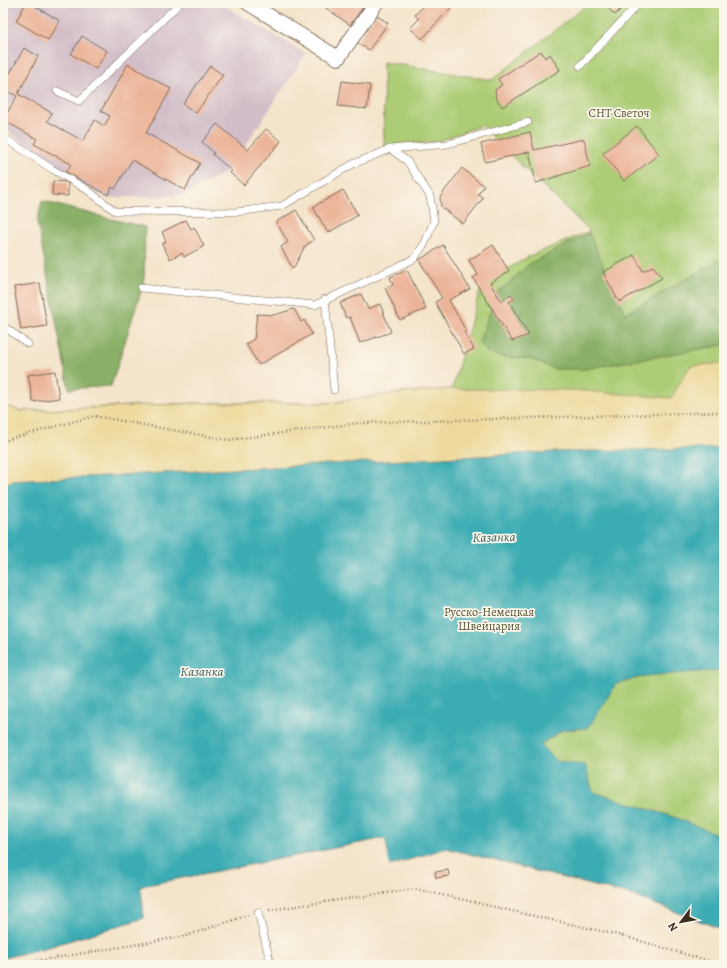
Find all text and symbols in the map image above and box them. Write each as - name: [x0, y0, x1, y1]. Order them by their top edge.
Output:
- park label: СНТ Светоч: [589, 105, 650, 121]
- water label: Казанка: [472, 528, 516, 546]
- park label: Русско-Немецкая Швейцария: [444, 604, 534, 634]
- water label: Казанка: [180, 663, 224, 680]
- north arrow: [661, 902, 701, 942]
- text: N: [664, 920, 681, 934]

